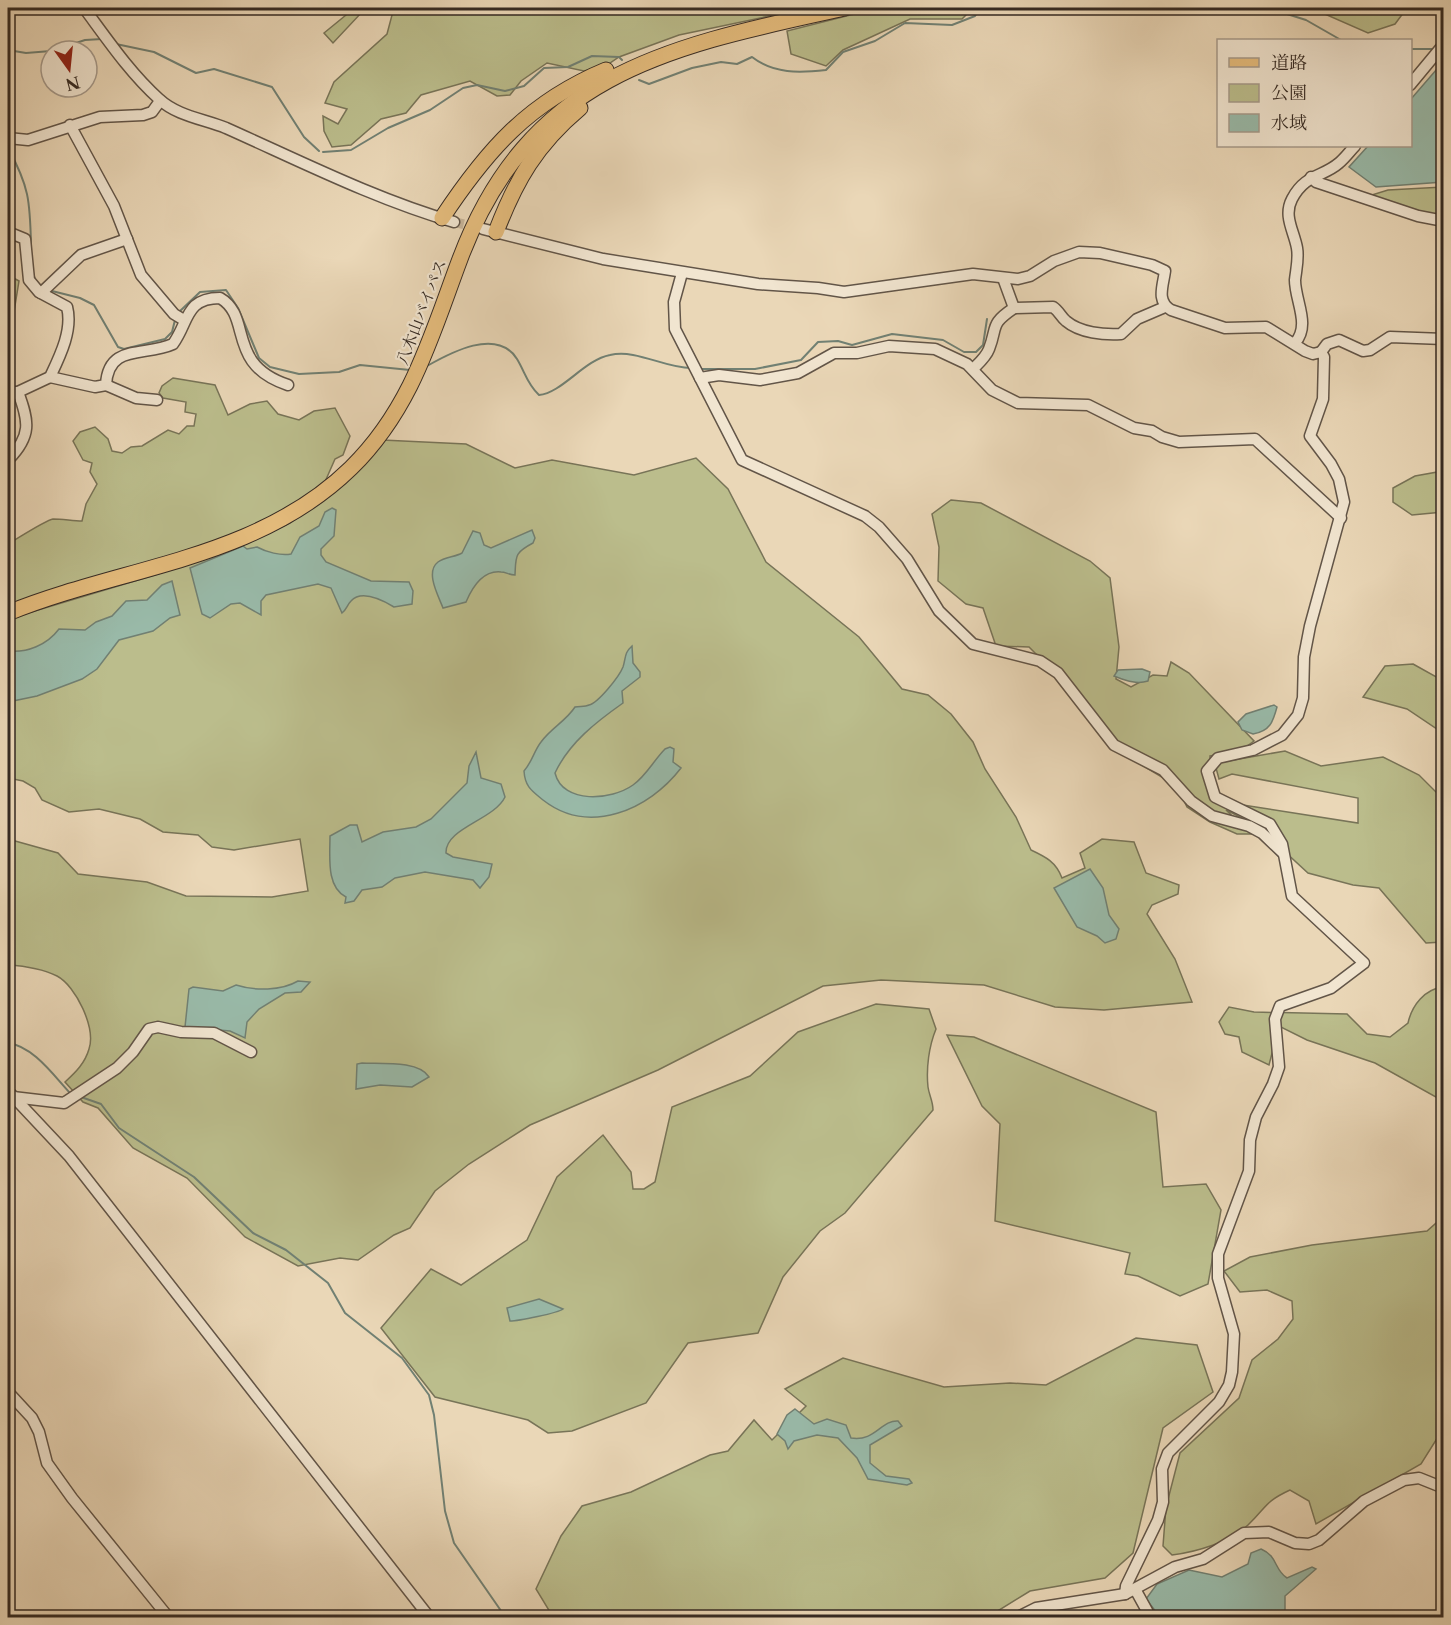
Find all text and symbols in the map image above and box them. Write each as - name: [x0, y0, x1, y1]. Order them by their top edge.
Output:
- north arrow: [39, 39, 99, 99]
- legend: [1217, 39, 1412, 147]
- text: 道路: [1271, 52, 1307, 74]
- text: N: [63, 72, 82, 95]
- text: 公園: [1271, 82, 1307, 104]
- text: 水域: [1271, 112, 1307, 134]
- street label: 八木山バイパス: [392, 256, 450, 368]

